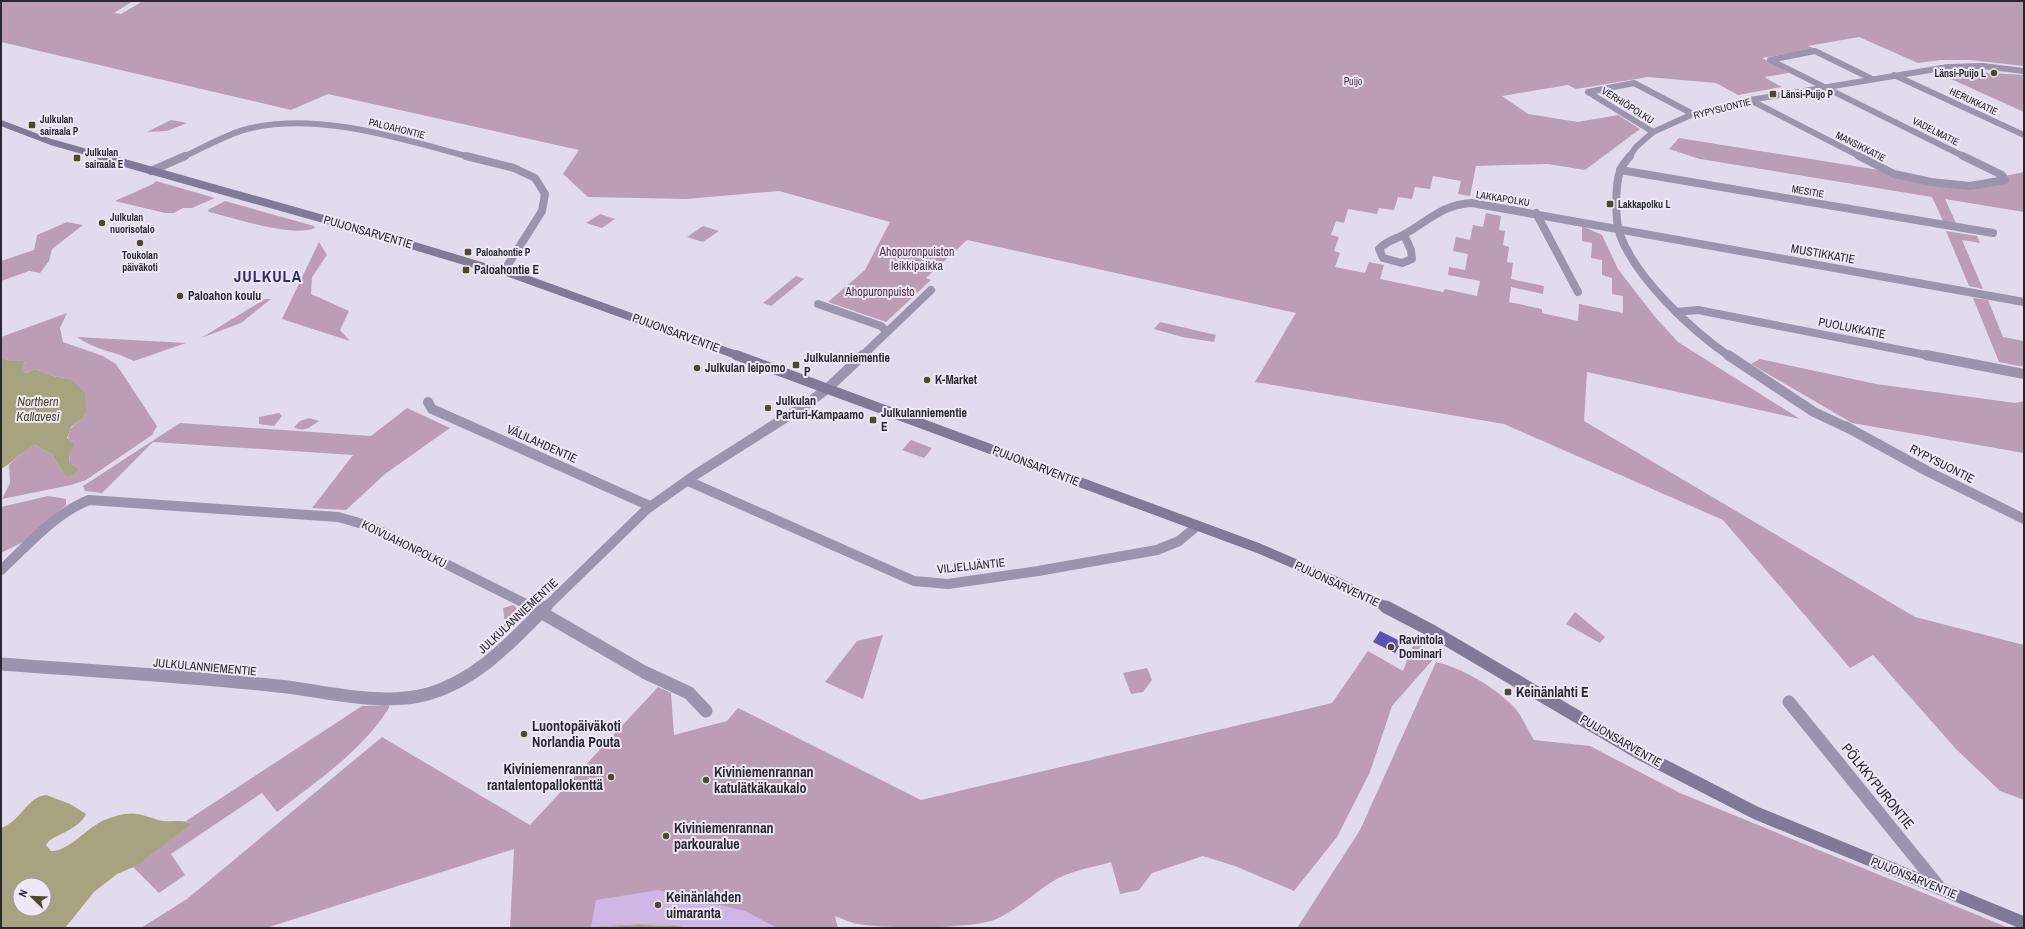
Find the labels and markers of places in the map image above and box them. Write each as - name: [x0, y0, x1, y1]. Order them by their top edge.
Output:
- place label: Länsi-Puijo L: [1935, 67, 1986, 80]
- marker: Länsi-Puijo L: [1989, 68, 1999, 78]
- place label: Länsi-Puijo P: [1781, 88, 1833, 101]
- marker: Länsi-Puijo P: [1768, 89, 1778, 99]
- place label: Julkulan sairaala P: [40, 113, 79, 138]
- marker: Julkulan sairaala P: [27, 120, 37, 130]
- place label: Julkulan sairaala E: [85, 146, 124, 171]
- marker: Julkulan sairaala E: [72, 153, 82, 163]
- place label: Lakkapolku L: [1618, 198, 1670, 211]
- marker: Lakkapolku L: [1605, 199, 1615, 209]
- place label: Julkulan nuorisotalo: [110, 211, 155, 236]
- marker: Julkulan nuorisotalo: [97, 218, 107, 228]
- marker: Toukolan päiväkoti: [135, 238, 145, 248]
- place label: Paloahontie P: [476, 246, 531, 259]
- marker: Paloahontie P: [463, 247, 473, 257]
- place label: Toukolan päiväkoti: [122, 249, 158, 274]
- place label: Paloahontie E: [474, 262, 540, 278]
- marker: Paloahontie E: [461, 265, 471, 275]
- place label: Paloahon koulu: [188, 288, 261, 304]
- marker: Paloahon koulu: [175, 291, 185, 301]
- place label: Julkulanniementie P: [804, 350, 890, 380]
- place label: Julkulan leipomo: [705, 360, 785, 376]
- marker: Julkulanniementie P: [791, 360, 801, 370]
- marker: Julkulan leipomo: [692, 363, 702, 373]
- place label: K-Market: [935, 372, 978, 388]
- marker: K-Market: [922, 375, 932, 385]
- place label: Julkulan Parturi-Kampaamo: [776, 393, 864, 423]
- marker: Julkulan Parturi-Kampaamo: [763, 403, 773, 413]
- place label: Julkulanniementie E: [881, 405, 967, 435]
- marker: Julkulanniementie E: [868, 415, 878, 425]
- place label: Ravintola Dominari: [1399, 632, 1444, 662]
- marker: Ravintola Dominari: [1386, 642, 1396, 652]
- place label: Keinänlahti E: [1516, 683, 1589, 701]
- marker: Keinänlahti E: [1503, 687, 1513, 697]
- place label: Luontopäiväkoti Norlandia Pouta: [532, 717, 621, 751]
- marker: Luontopäiväkoti Norlandia Pouta: [519, 729, 529, 739]
- place label: Kiviniemenrannan rantalentopallokenttä: [487, 760, 604, 794]
- place label: Kiviniemenrannan katulätkäkaukalo: [714, 763, 814, 797]
- marker: Kiviniemenrannan rantalentopallokenttä: [606, 772, 616, 782]
- marker: Kiviniemenrannan katulätkäkaukalo: [701, 775, 711, 785]
- place label: Kiviniemenrannan parkouralue: [674, 819, 774, 853]
- marker: Kiviniemenrannan parkouralue: [661, 831, 671, 841]
- place label: Keinänlahden uimaranta: [666, 888, 741, 922]
- marker: Keinänlahden uimaranta: [653, 900, 663, 910]

